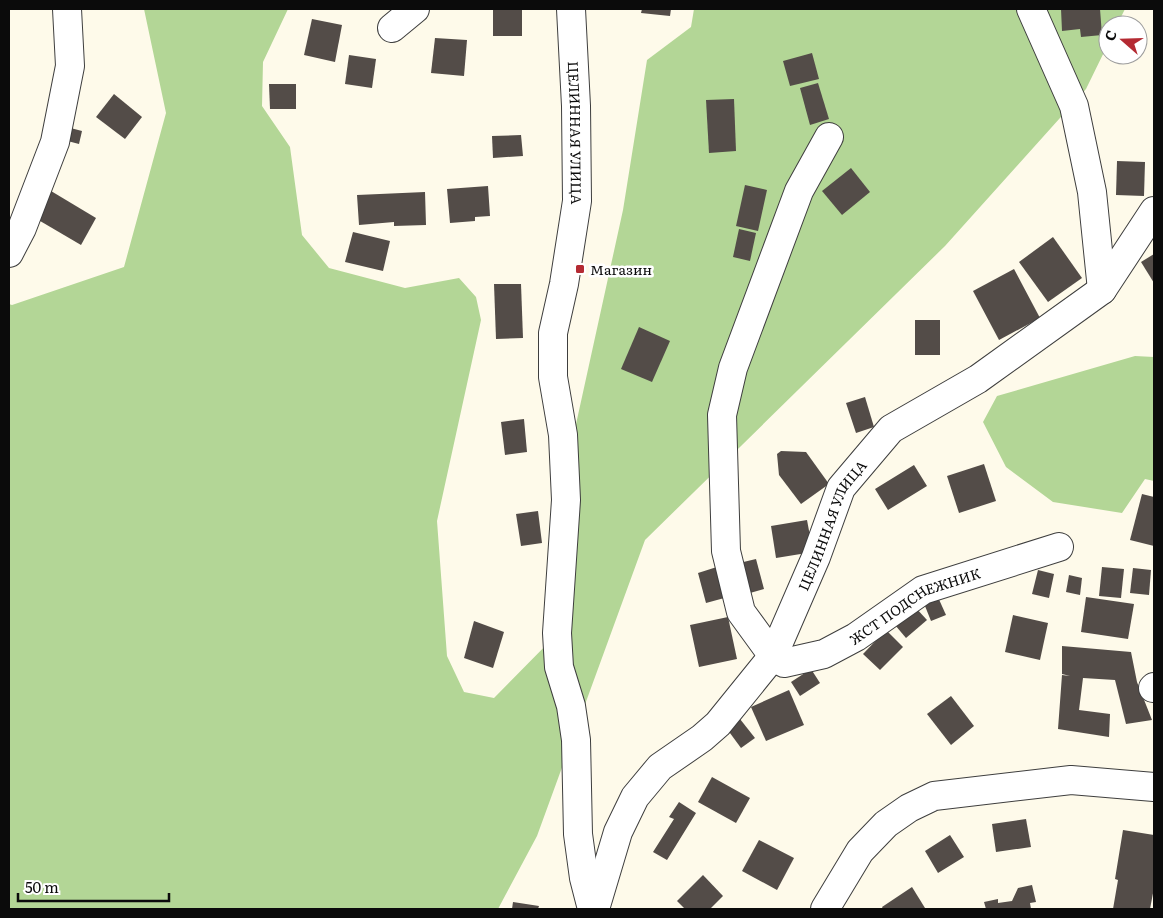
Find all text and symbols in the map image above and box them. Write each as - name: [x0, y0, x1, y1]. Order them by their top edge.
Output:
- north arrow: [1098, 15, 1148, 65]
- text: С: [1099, 27, 1121, 43]
- street label: ЦЕЛИННАЯ УЛИЦА: [564, 61, 587, 205]
- place label: Магазин: [590, 259, 652, 279]
- marker: Магазин: [574, 263, 586, 275]
- street label: ЦЕЛИННАЯ УЛИЦА: [793, 455, 871, 594]
- street label: ЖСТ ПОДСНЕЖНИК: [845, 562, 983, 649]
- scale bar: [18, 870, 169, 902]
- text: 50 m: [25, 875, 59, 898]

